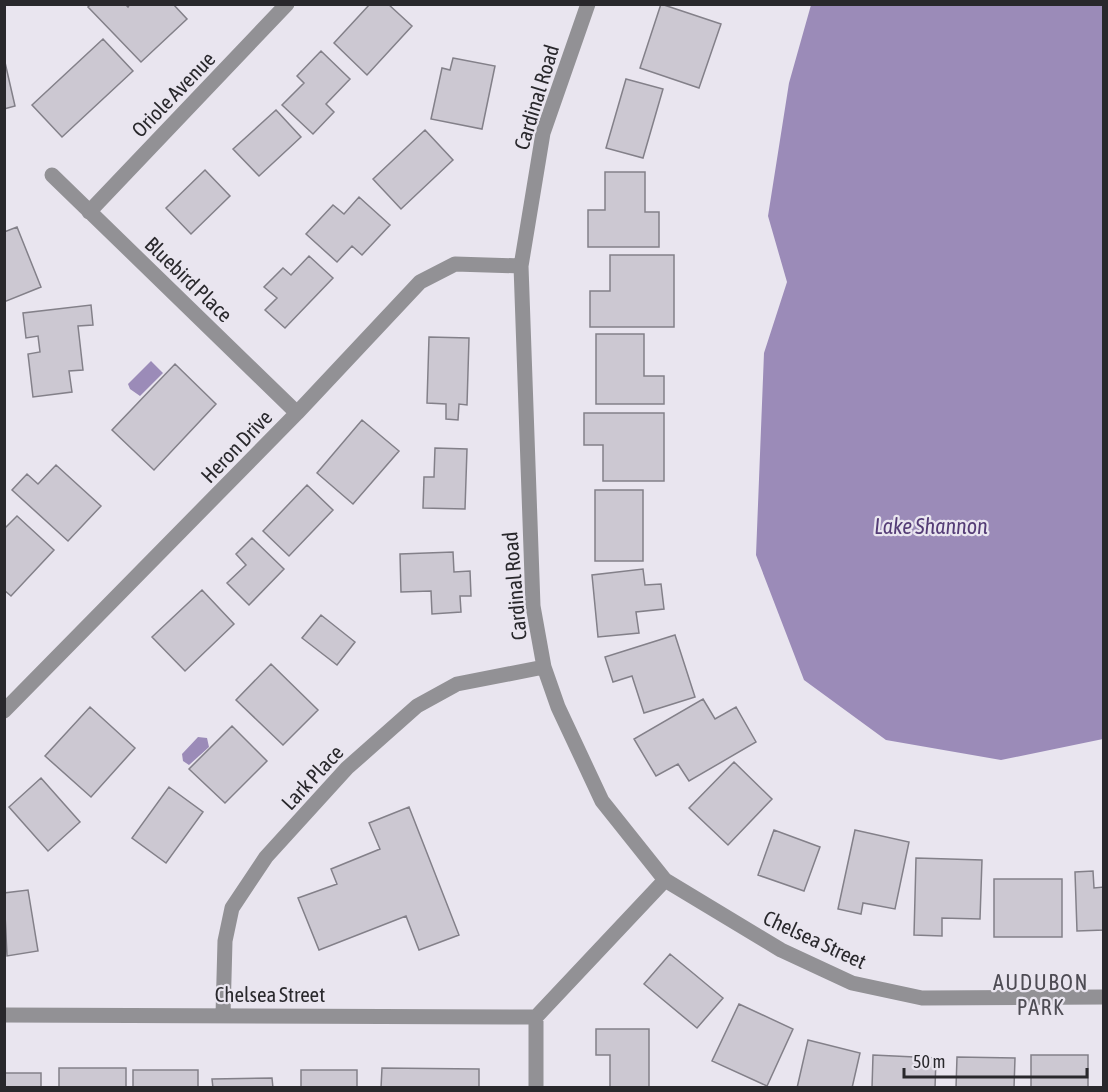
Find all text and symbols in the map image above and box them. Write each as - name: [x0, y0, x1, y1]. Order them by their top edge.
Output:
- street label: Cardinal Road: [509, 42, 563, 152]
- street label: Oriole Avenue: [126, 46, 220, 142]
- street label: Bluebird Place: [140, 231, 238, 327]
- street label: Heron Drive: [196, 405, 276, 487]
- water label: Lake Shannon: [874, 513, 988, 539]
- street label: Cardinal Road: [497, 531, 531, 641]
- street label: Lark Place: [276, 740, 348, 814]
- street label: Chelsea Street: [760, 905, 870, 973]
- district label: AUDUBON PARK: [993, 969, 1089, 1020]
- street label: Chelsea Street: [215, 982, 325, 1006]
- scale bar: [904, 1041, 1087, 1079]
- text: 50 m: [913, 1051, 945, 1072]

